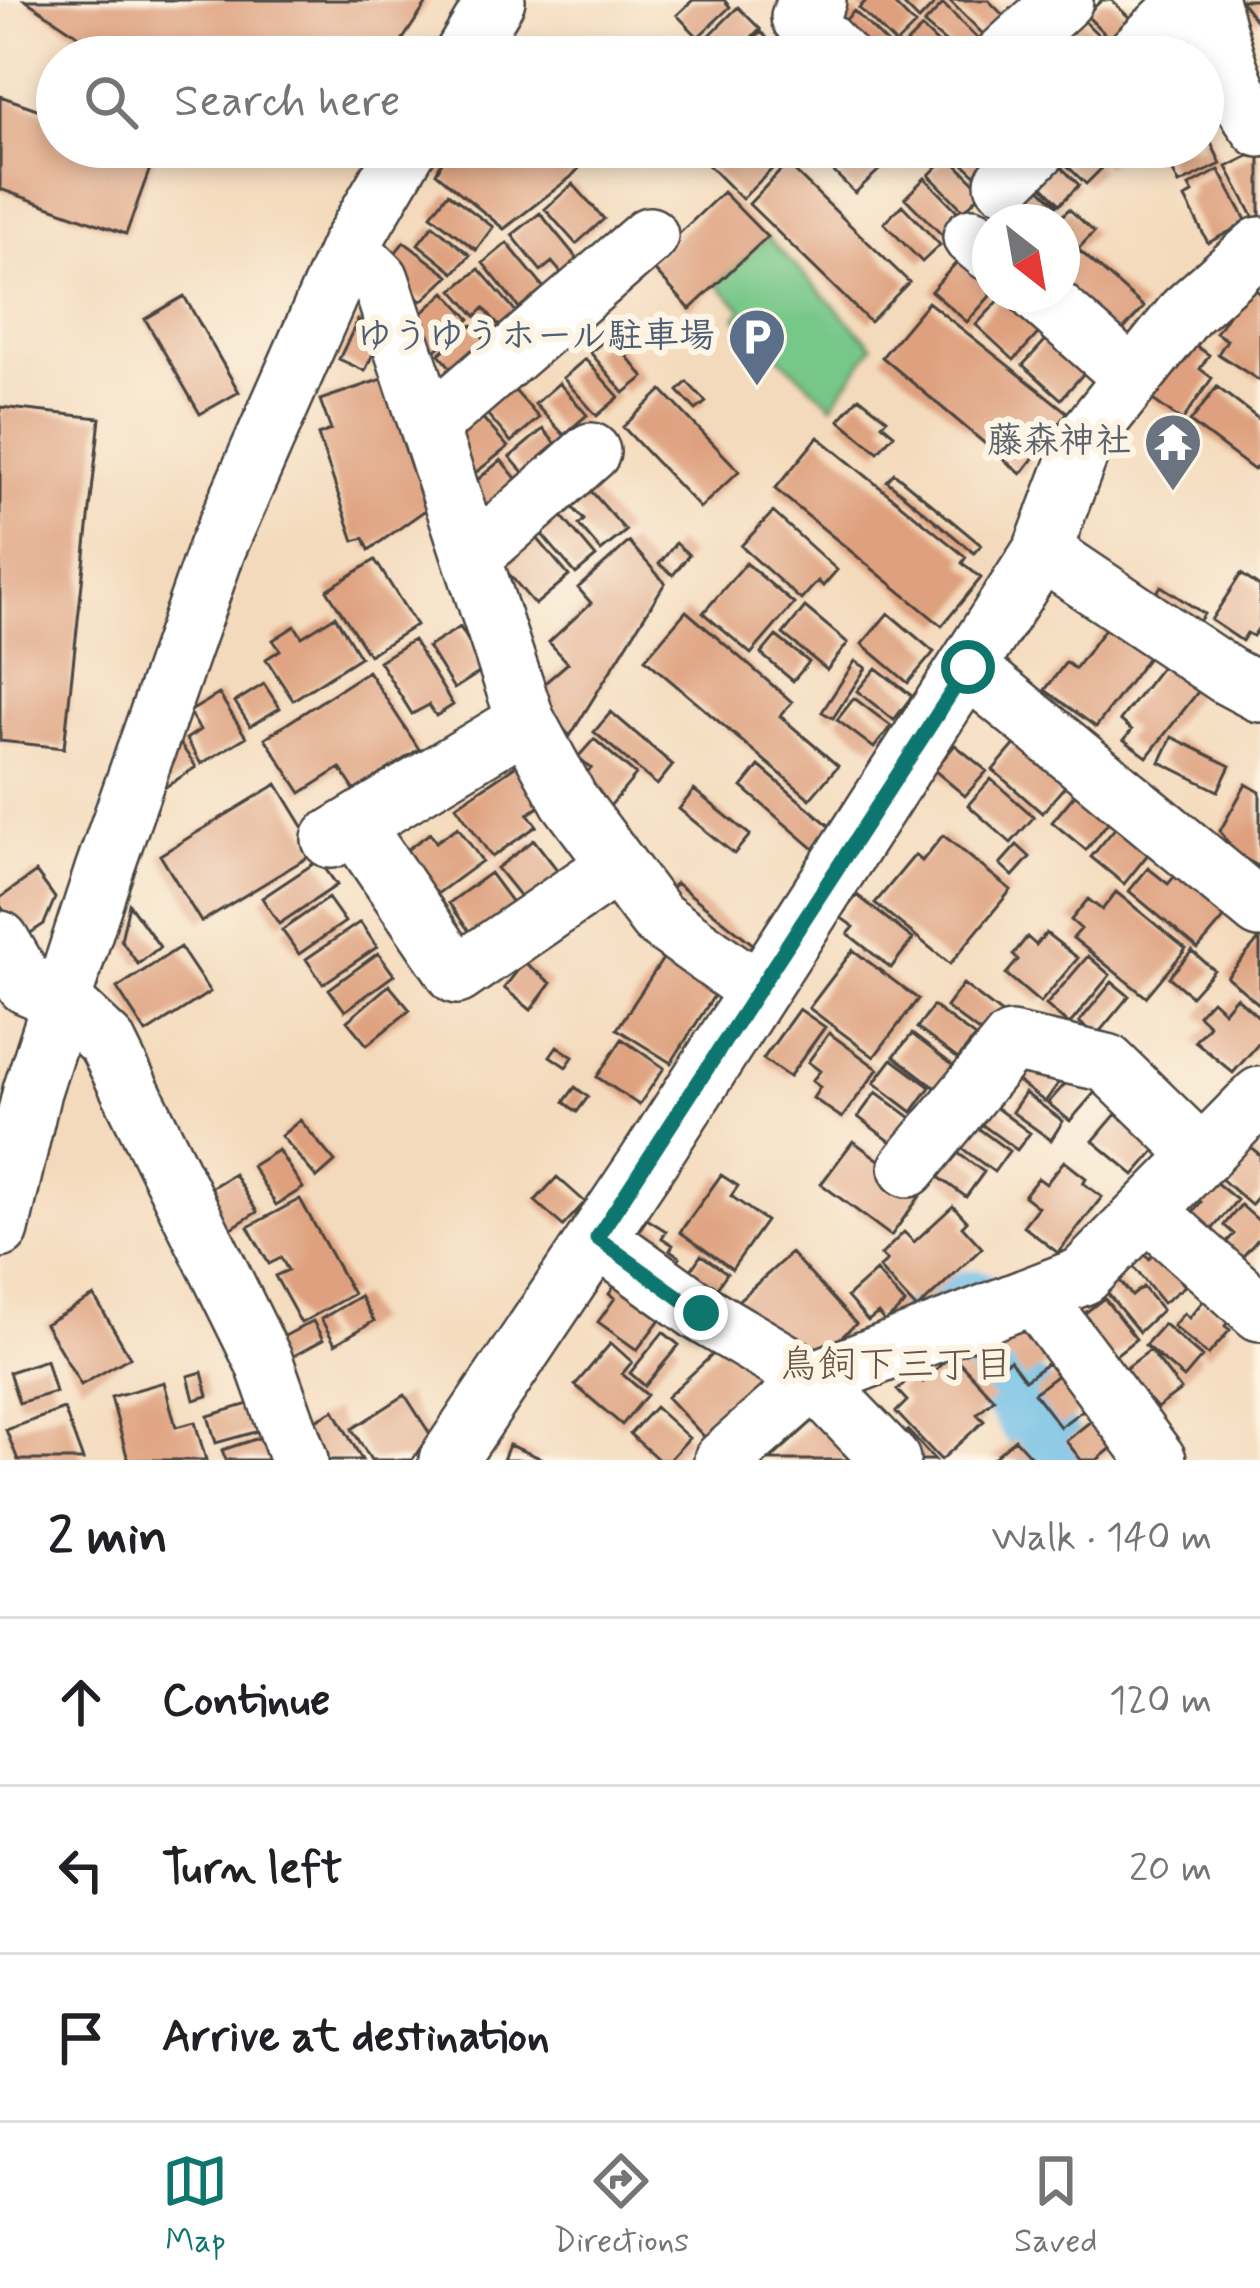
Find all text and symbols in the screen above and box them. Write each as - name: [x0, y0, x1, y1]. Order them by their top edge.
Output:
- search box: [36, 36, 1224, 168]
- icon: search: [78, 69, 144, 135]
- text: Search here: [174, 73, 401, 132]
- north arrow: [972, 204, 1080, 312]
- parking icon: ゆうゆうホール駐車場: [726, 306, 788, 388]
- place label: ゆうゆうホール駐車場: [356, 314, 715, 361]
- temple icon: 藤森神社: [1142, 411, 1204, 493]
- place label: 藤森神社: [987, 419, 1131, 466]
- route start: [941, 640, 995, 694]
- route end: [674, 1286, 728, 1340]
- district label: 鳥飼下三丁目: [779, 1341, 1013, 1392]
- text: 2 min: [48, 1505, 168, 1571]
- text: Walk · 140 m: [992, 1513, 1212, 1564]
- icon: ahead: [48, 1669, 114, 1735]
- text: Continue: [162, 1672, 330, 1731]
- text: 120 m: [1109, 1676, 1212, 1727]
- icon: left: [48, 1837, 114, 1903]
- text: Turn left: [162, 1840, 342, 1899]
- text: 20 m: [1129, 1844, 1212, 1895]
- icon: arrive: [48, 2005, 114, 2071]
- text: Arrive at destination: [162, 2008, 550, 2067]
- tab: Map: [162, 2148, 228, 2264]
- tab: Directions: [553, 2148, 689, 2264]
- tab: Saved: [1014, 2148, 1098, 2264]

